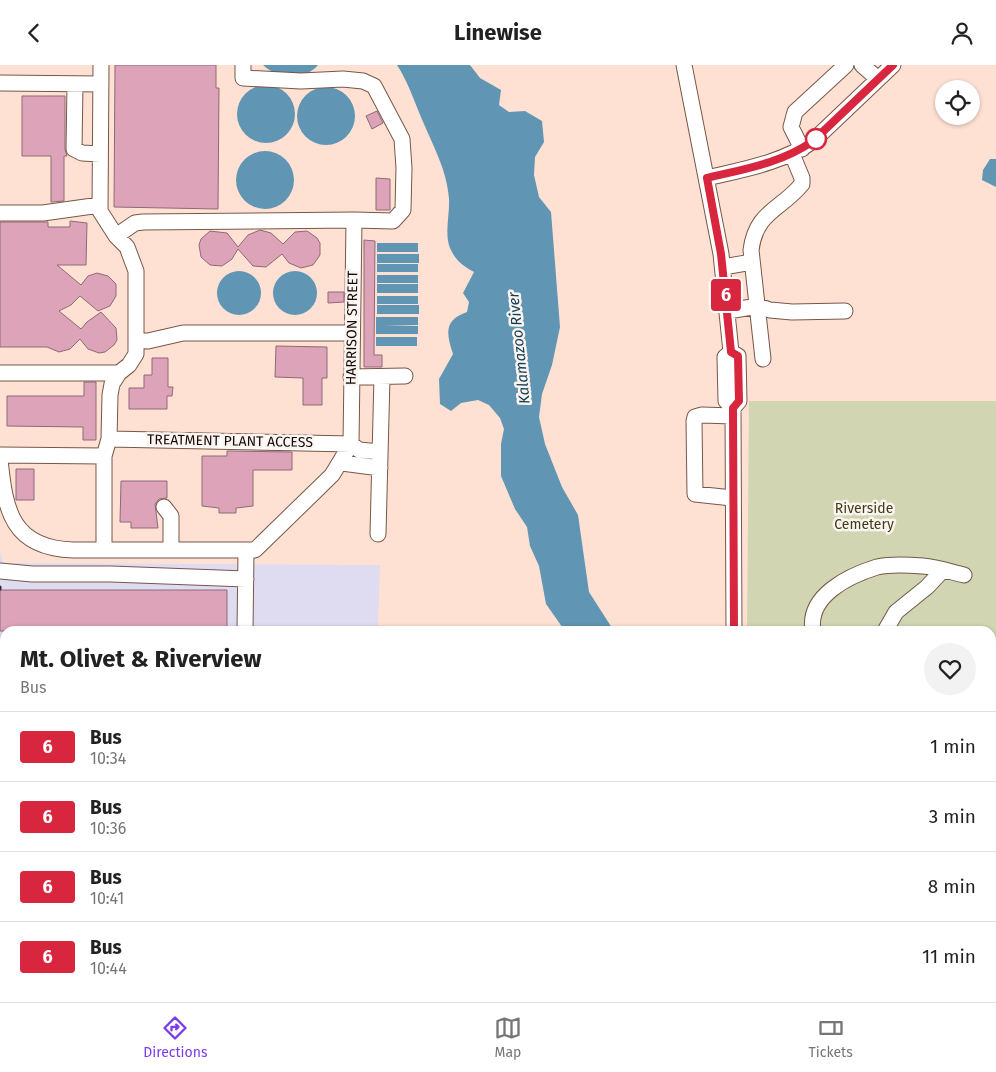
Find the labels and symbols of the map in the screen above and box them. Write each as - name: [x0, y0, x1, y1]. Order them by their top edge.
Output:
- unlabelled marker: [805, 128, 827, 150]
- street label: HARRISON STREET: [343, 270, 362, 385]
- line badge: 6: [710, 279, 742, 311]
- water label: Kalamazoo River: [504, 290, 534, 405]
- street label: TREATMENT PLANT ACCESS: [147, 431, 313, 451]
- park label: Riverside Cemetery: [834, 500, 894, 533]

